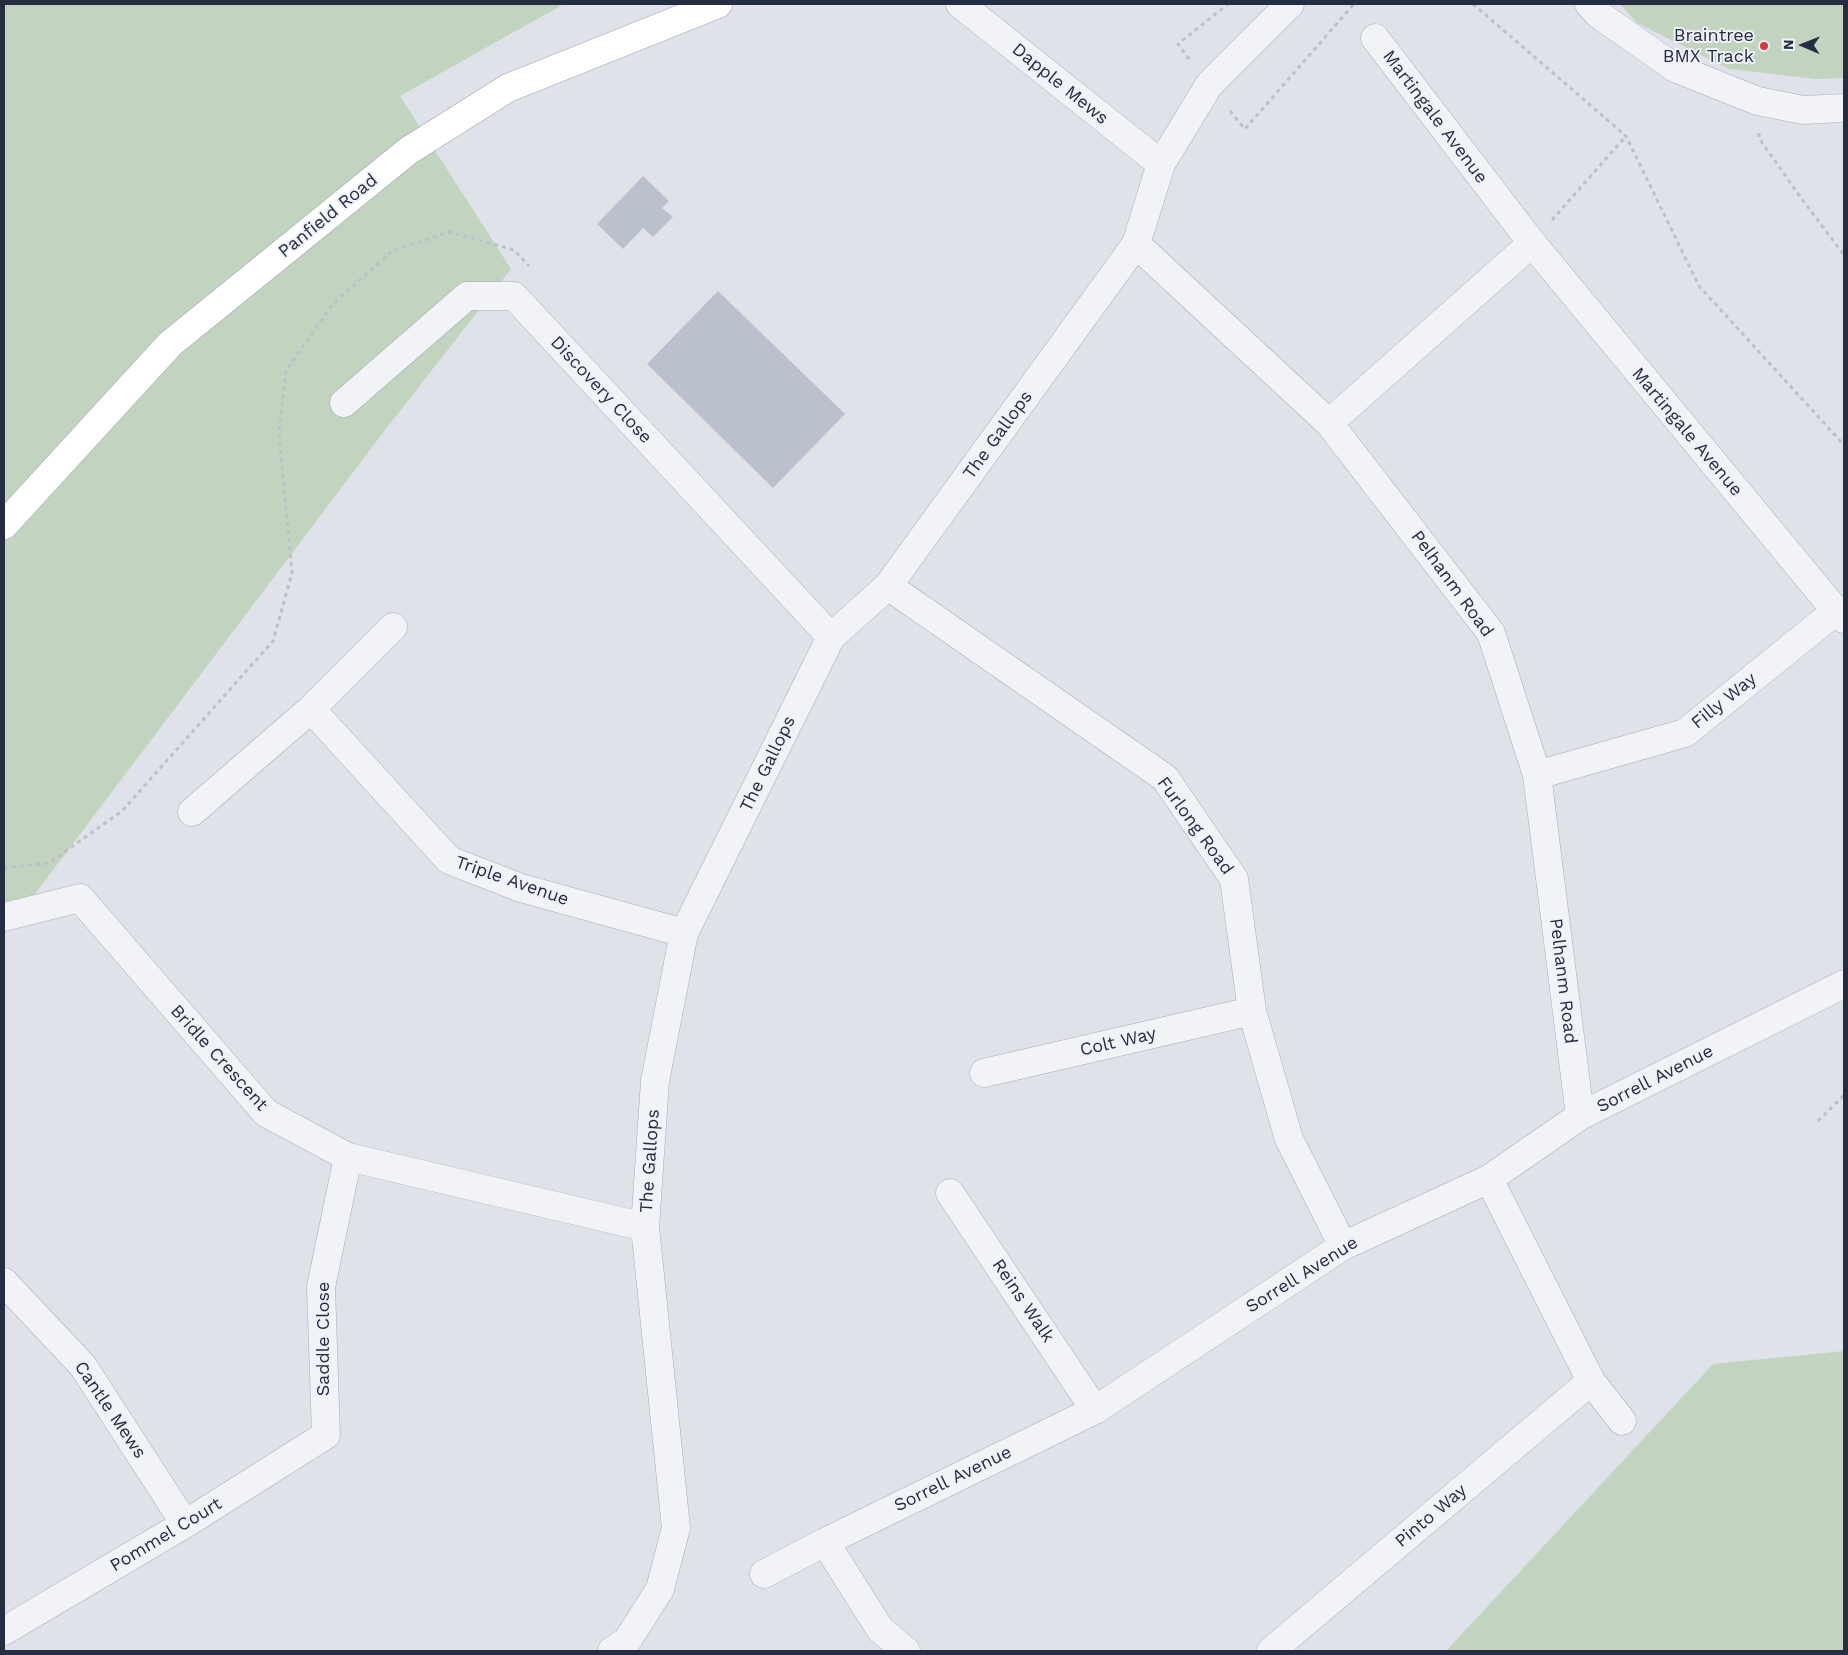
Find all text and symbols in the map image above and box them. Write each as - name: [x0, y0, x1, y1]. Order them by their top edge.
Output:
- north arrow: [1778, 20, 1828, 70]
- place label: Braintree BMX Track: [1663, 25, 1754, 68]
- street label: Dapple Mews: [1008, 39, 1112, 129]
- text: N: [1780, 39, 1796, 50]
- marker: Braintree BMX Track: [1758, 40, 1770, 52]
- street label: Martingale Avenue: [1378, 46, 1492, 188]
- street label: Panfield Road: [274, 169, 382, 263]
- street label: Discovery Close: [546, 332, 656, 448]
- street label: Martingale Avenue: [1627, 363, 1747, 501]
- street label: The Gallops: [959, 387, 1037, 483]
- street label: Pelhanm Road: [1406, 527, 1498, 641]
- street label: Filly Way: [1687, 668, 1761, 734]
- street label: The Gallops: [736, 713, 800, 815]
- street label: Furlong Road: [1152, 773, 1238, 879]
- street label: Triple Avenue: [452, 851, 572, 911]
- street label: Pelhanm Road: [1545, 917, 1581, 1045]
- street label: Bridle Crescent: [166, 1000, 272, 1116]
- street label: Colt Way: [1078, 1023, 1158, 1061]
- street label: Sorrell Avenue: [1593, 1040, 1717, 1118]
- street label: The Gallops: [636, 1108, 664, 1214]
- street label: Sorrell Avenue: [1242, 1232, 1362, 1318]
- street label: Reins Walk: [987, 1255, 1059, 1347]
- street label: Saddle Close: [313, 1282, 335, 1396]
- street label: Cantle Mews: [69, 1357, 151, 1463]
- street label: Sorrell Avenue: [891, 1441, 1015, 1517]
- street label: Pinto Way: [1391, 1480, 1471, 1552]
- street label: Pommel Court: [106, 1493, 226, 1577]

